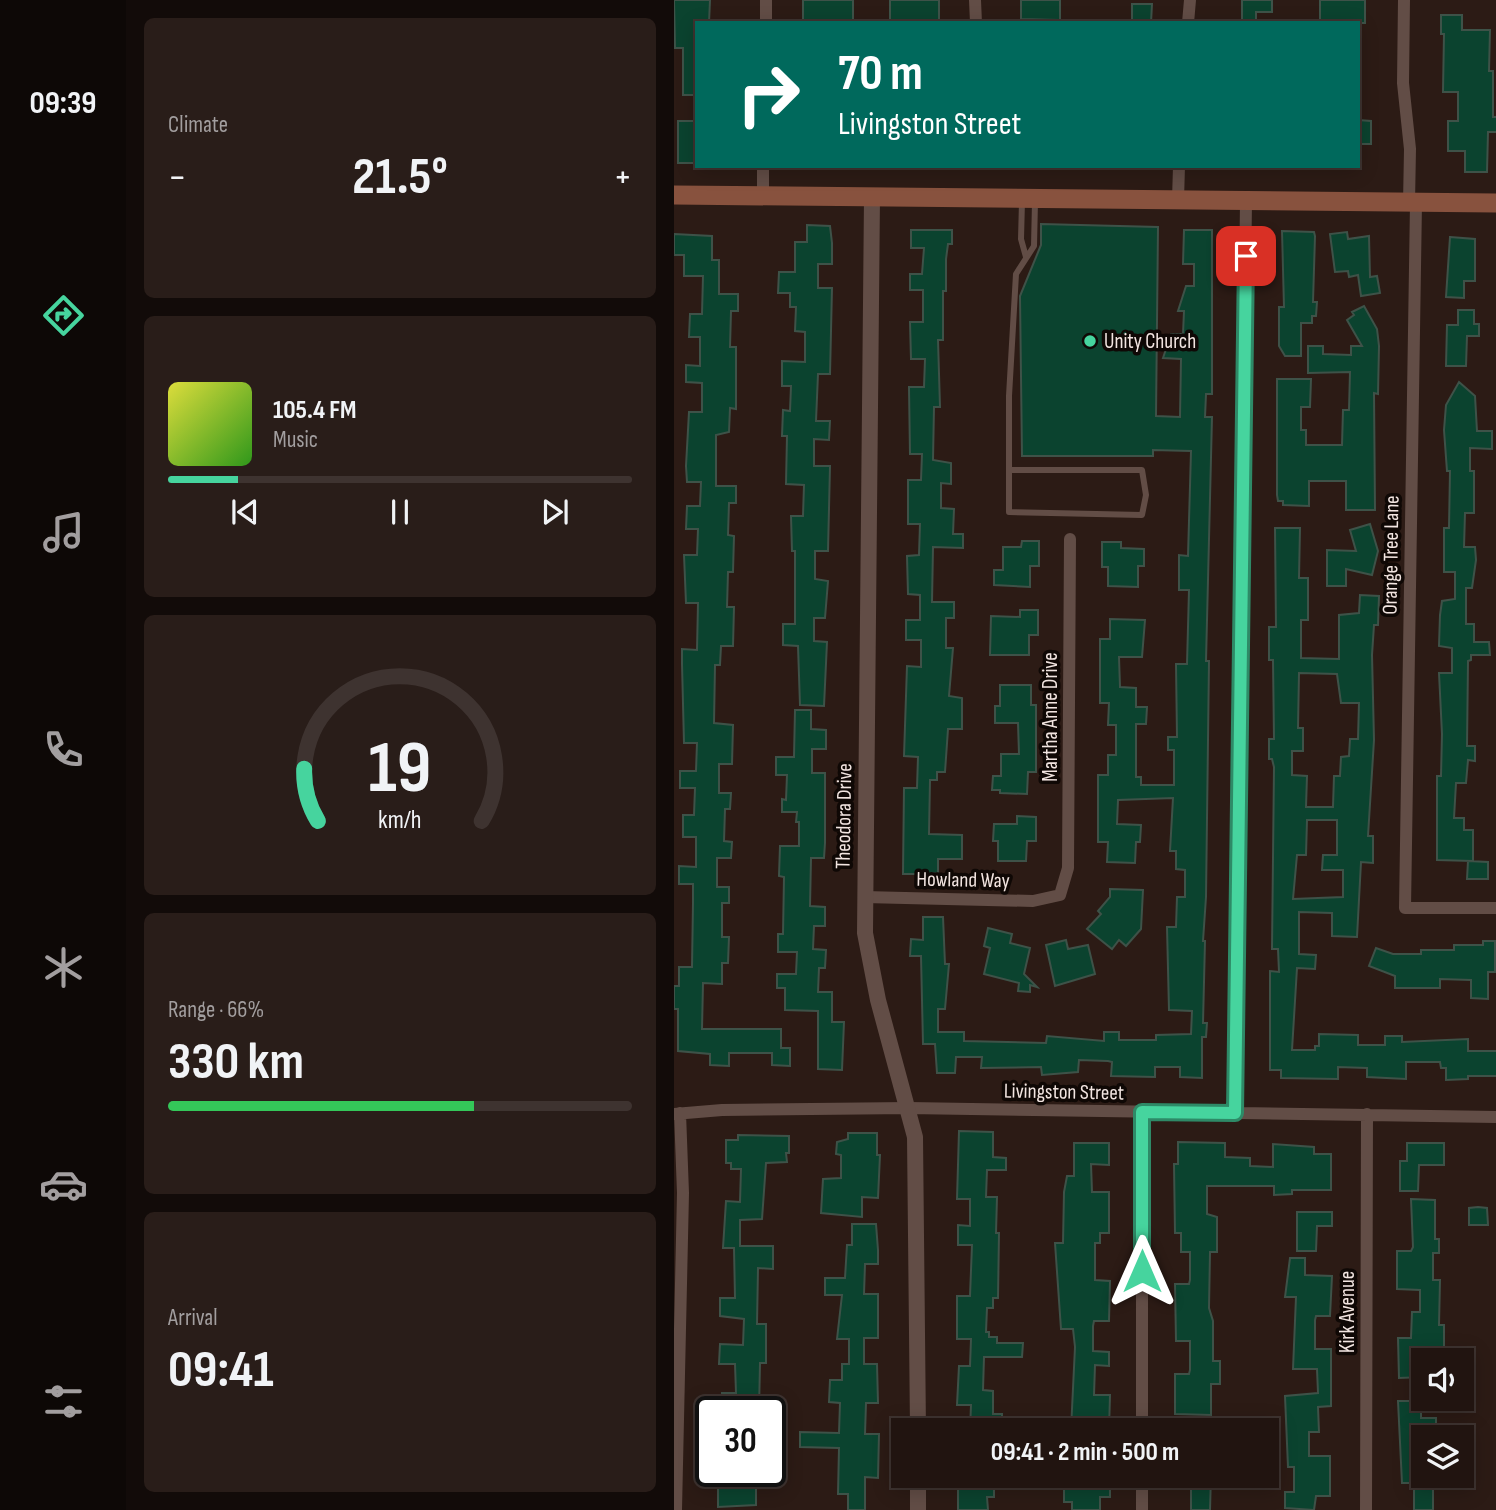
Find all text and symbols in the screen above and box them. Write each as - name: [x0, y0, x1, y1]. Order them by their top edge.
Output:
- text: 70 m: [838, 45, 923, 104]
- icon: right: [723, 49, 814, 140]
- text: 09:39: [29, 84, 97, 123]
- text: Livingston Street: [838, 105, 1021, 144]
- text: Climate: [168, 111, 228, 139]
- text: 21.5°: [352, 146, 448, 209]
- text: −: [168, 155, 187, 200]
- text: +: [613, 155, 632, 200]
- pin: [1216, 226, 1276, 286]
- icon: arrive: [1227, 237, 1265, 275]
- icon: directions: [39, 291, 88, 340]
- place label: Unity Church: [1104, 329, 1196, 354]
- marker: Unity Church: [1082, 333, 1098, 349]
- text: 105.4 FM: [273, 395, 356, 426]
- text: Music: [273, 426, 318, 454]
- icon: previous: [226, 493, 264, 531]
- icon: pause: [381, 493, 419, 531]
- icon: next: [536, 493, 574, 531]
- street label: Orange Tree Lane: [1377, 495, 1405, 615]
- icon: music: [39, 508, 88, 557]
- street label: Martha Anne Drive: [1038, 652, 1063, 782]
- icon: phone: [39, 725, 88, 774]
- text: 19: [368, 725, 432, 813]
- street label: Theodora Drive: [831, 763, 857, 869]
- text: km/h: [378, 805, 422, 836]
- street label: Howland Way: [916, 867, 1010, 893]
- icon: climate: [39, 943, 88, 992]
- text: Range · 66%: [168, 996, 264, 1024]
- text: 330 km: [168, 1031, 304, 1094]
- street label: Livingston Street: [1004, 1078, 1124, 1106]
- icon: car: [39, 1160, 88, 1209]
- position arrow: [1105, 1234, 1179, 1308]
- street label: Kirk Avenue: [1335, 1271, 1360, 1353]
- text: Arrival: [168, 1304, 217, 1332]
- text: 09:41: [168, 1339, 274, 1402]
- map controls: [1411, 1348, 1474, 1488]
- button: sound: [1411, 1348, 1474, 1411]
- icon: filters: [39, 1377, 88, 1426]
- speed limit sign: 30: [695, 1396, 786, 1487]
- button: layers: [1411, 1425, 1474, 1488]
- text: 09:41 · 2 min · 500 m: [991, 1437, 1179, 1468]

